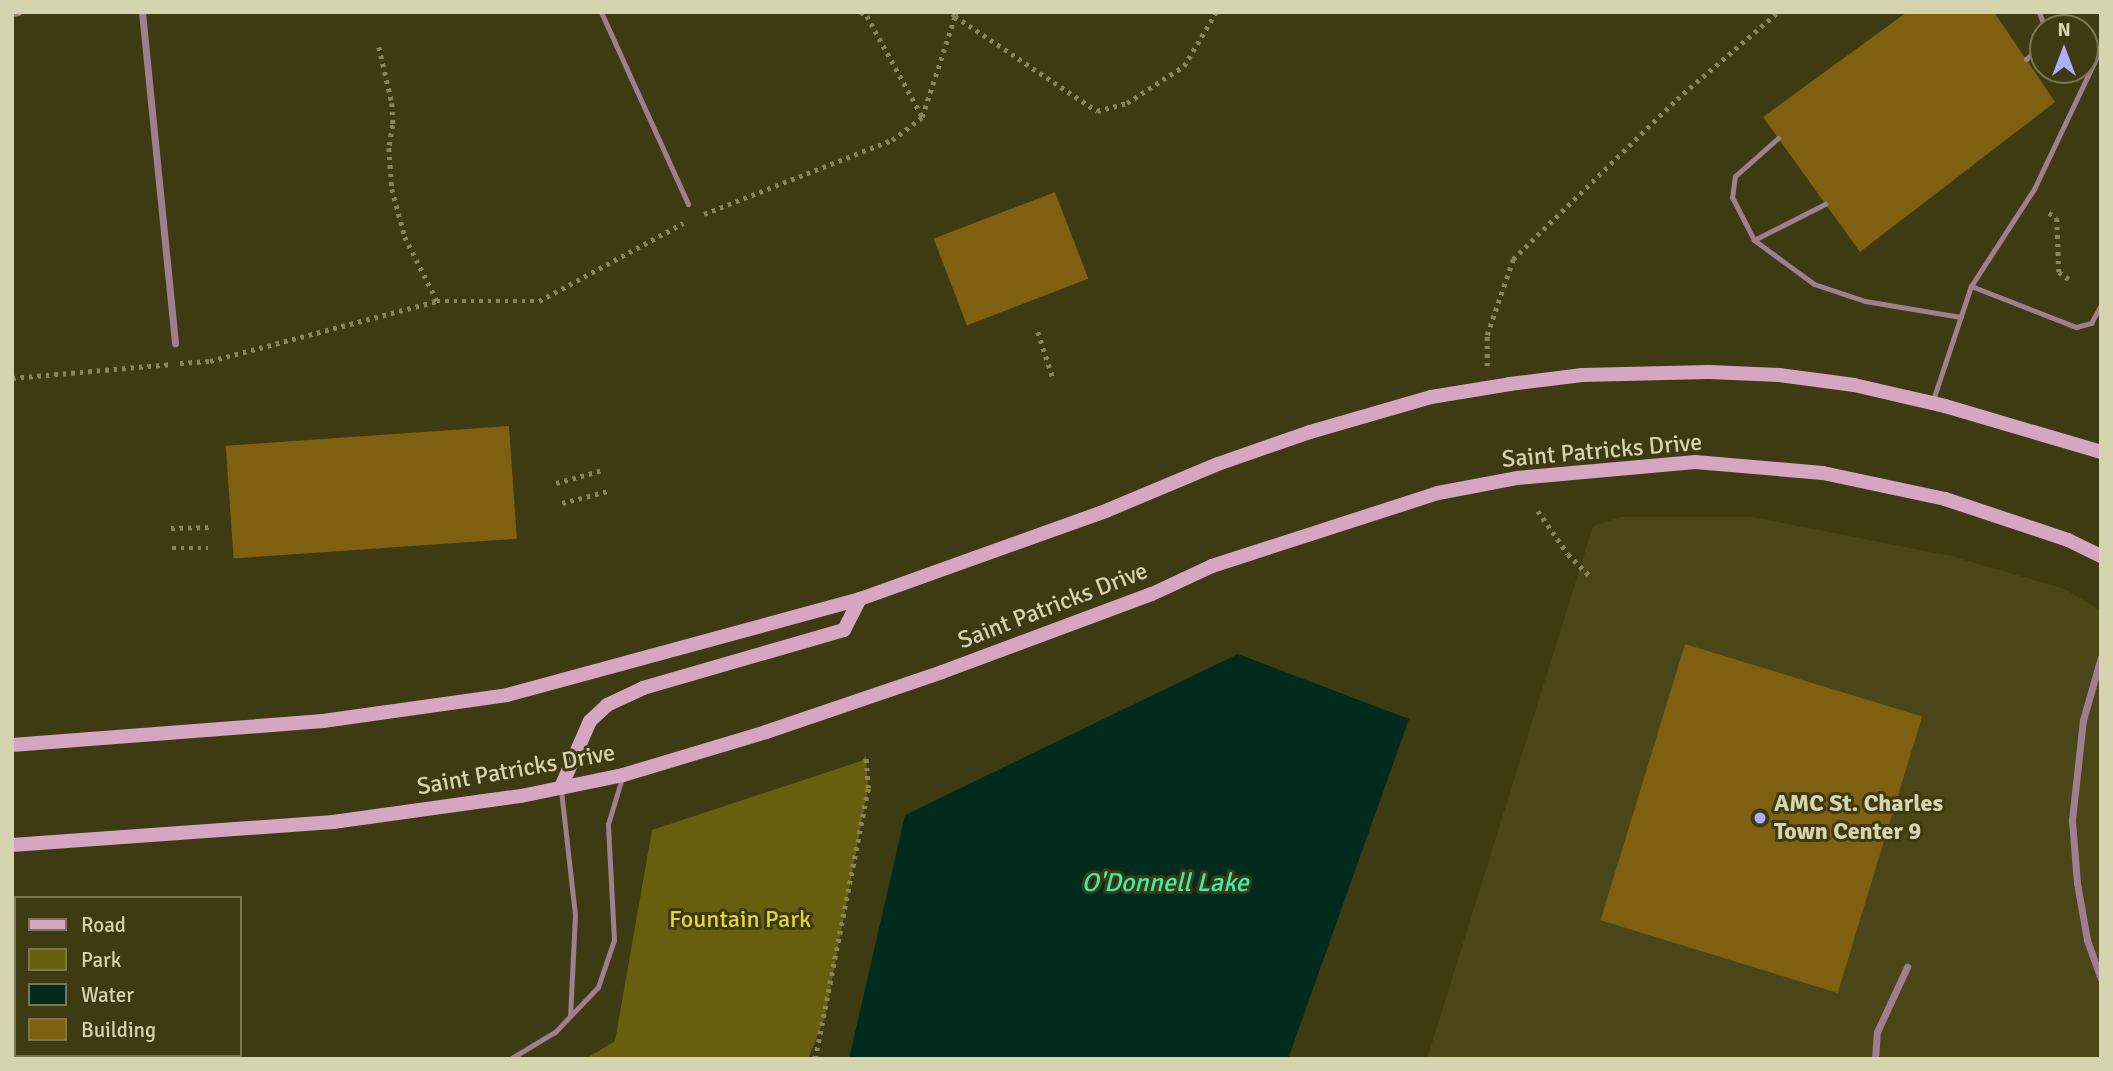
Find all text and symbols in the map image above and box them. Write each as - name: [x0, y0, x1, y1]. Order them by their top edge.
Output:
- north arrow: [2029, 14, 2099, 84]
- text: N: [2057, 18, 2071, 42]
- street label: Saint Patricks Drive: [1501, 428, 1703, 474]
- street label: Saint Patricks Drive: [954, 557, 1152, 655]
- street label: Saint Patricks Drive: [415, 738, 617, 802]
- place label: AMC St. Charles Town Center 9: [1774, 790, 1943, 846]
- marker: AMC St. Charles Town Center 9: [1752, 810, 1768, 826]
- water label: O'Donnell Lake: [1082, 868, 1248, 900]
- legend: [14, 896, 242, 1057]
- park label: Fountain Park: [669, 906, 811, 934]
- text: Road: [81, 912, 126, 938]
- text: Park: [81, 947, 121, 973]
- text: Water: [81, 982, 134, 1008]
- text: Building: [81, 1017, 156, 1043]

